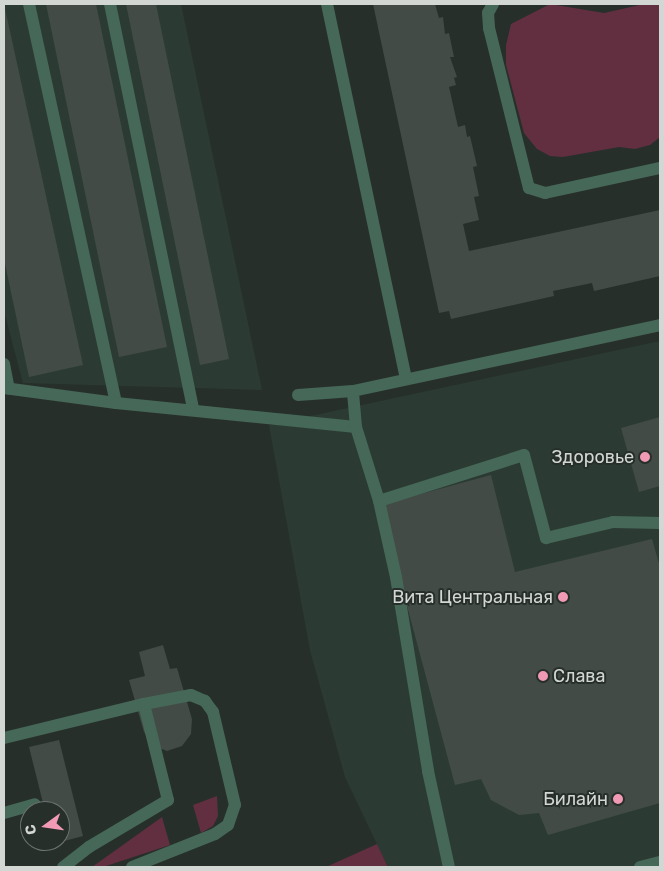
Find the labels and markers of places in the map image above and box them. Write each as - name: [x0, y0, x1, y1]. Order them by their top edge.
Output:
- place label: Здоровье: [551, 446, 634, 468]
- marker: Здоровье: [638, 450, 652, 464]
- place label: Вита Центральная: [392, 586, 553, 608]
- marker: Вита Центральная: [557, 591, 569, 603]
- place label: Слава: [553, 665, 605, 687]
- marker: Слава: [537, 670, 549, 682]
- place label: Билайн: [543, 788, 608, 810]
- marker: Билайн: [612, 793, 624, 805]

